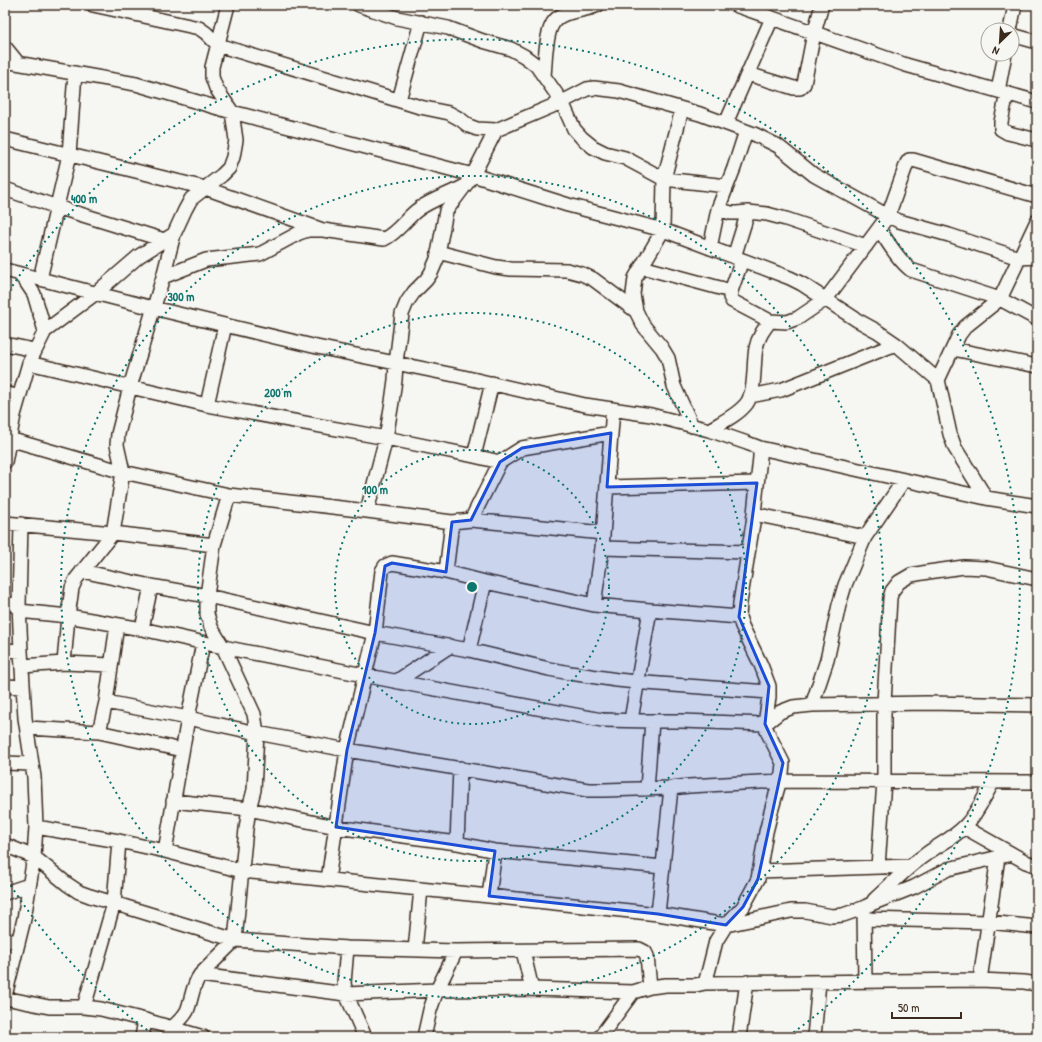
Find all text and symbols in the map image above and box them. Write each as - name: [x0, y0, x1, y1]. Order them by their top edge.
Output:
- north arrow: [980, 22, 1020, 62]
- text: N: [990, 43, 1001, 59]
- text: 400 m: [71, 190, 97, 207]
- text: 300 m: [167, 288, 195, 305]
- text: 200 m: [264, 384, 292, 401]
- text: 100 m: [362, 481, 388, 498]
- centre of rings: [465, 580, 479, 594]
- scale bar: [892, 994, 961, 1020]
- text: 50 m: [898, 999, 919, 1016]

